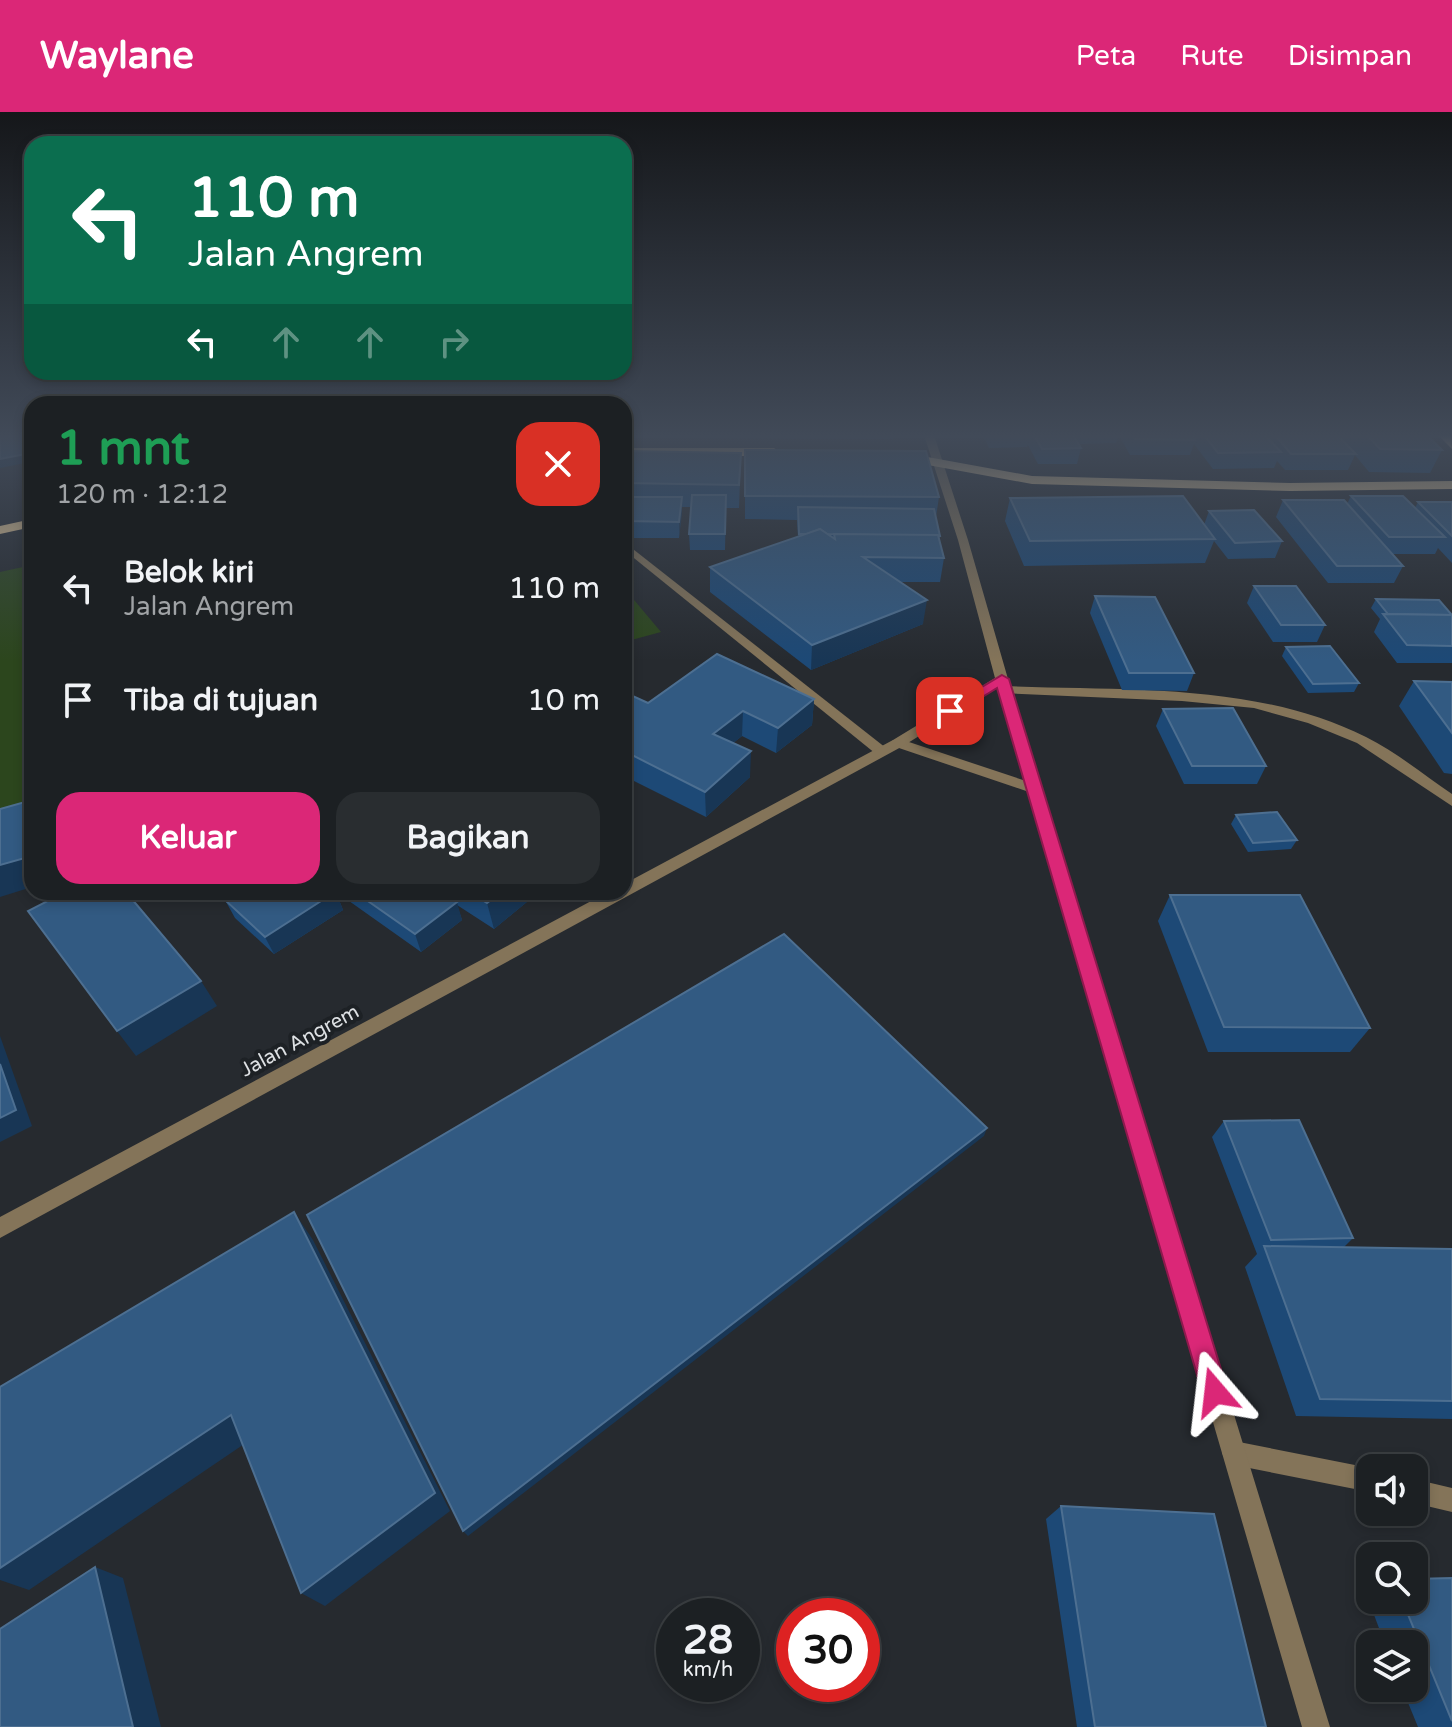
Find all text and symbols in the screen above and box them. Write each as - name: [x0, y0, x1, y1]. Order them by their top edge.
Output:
- text: Waylane: [40, 33, 194, 79]
- text: Peta: [1076, 39, 1136, 73]
- text: Rute: [1180, 39, 1244, 73]
- text: Disimpan: [1288, 39, 1412, 73]
- text: 110 m: [188, 165, 359, 232]
- icon: left: [56, 168, 160, 272]
- text: Jalan Angrem: [188, 233, 423, 276]
- icon: left: [180, 320, 224, 364]
- icon: ahead: [264, 320, 308, 364]
- icon: ahead: [348, 320, 392, 364]
- icon: right: [432, 320, 476, 364]
- text: 1 mnt: [56, 420, 190, 478]
- button: close: [516, 422, 600, 506]
- text: 120 m · 12:12: [56, 479, 228, 510]
- text: Belok kiri: [124, 554, 254, 591]
- icon: left: [56, 566, 100, 610]
- text: 110 m: [508, 570, 600, 607]
- text: Jalan Angrem: [124, 591, 294, 622]
- pin: [916, 677, 984, 745]
- icon: arrive: [56, 678, 100, 722]
- text: Tiba di tujuan: [124, 682, 318, 719]
- text: 10 m: [527, 682, 600, 719]
- icon: arrive: [928, 689, 972, 733]
- button: Keluar: [56, 792, 320, 884]
- button: Bagikan: [336, 792, 600, 884]
- street label: Jalan Angrem: [237, 1000, 363, 1082]
- position arrow: [1173, 1350, 1257, 1434]
- map controls: [1356, 1454, 1428, 1702]
- button: sound: [1356, 1454, 1428, 1526]
- button: search: [1356, 1542, 1428, 1614]
- speed limit sign: 30: [776, 1598, 880, 1702]
- text: 28: [683, 1616, 733, 1664]
- button: layers: [1356, 1630, 1428, 1702]
- text: km/h: [683, 1658, 733, 1682]

